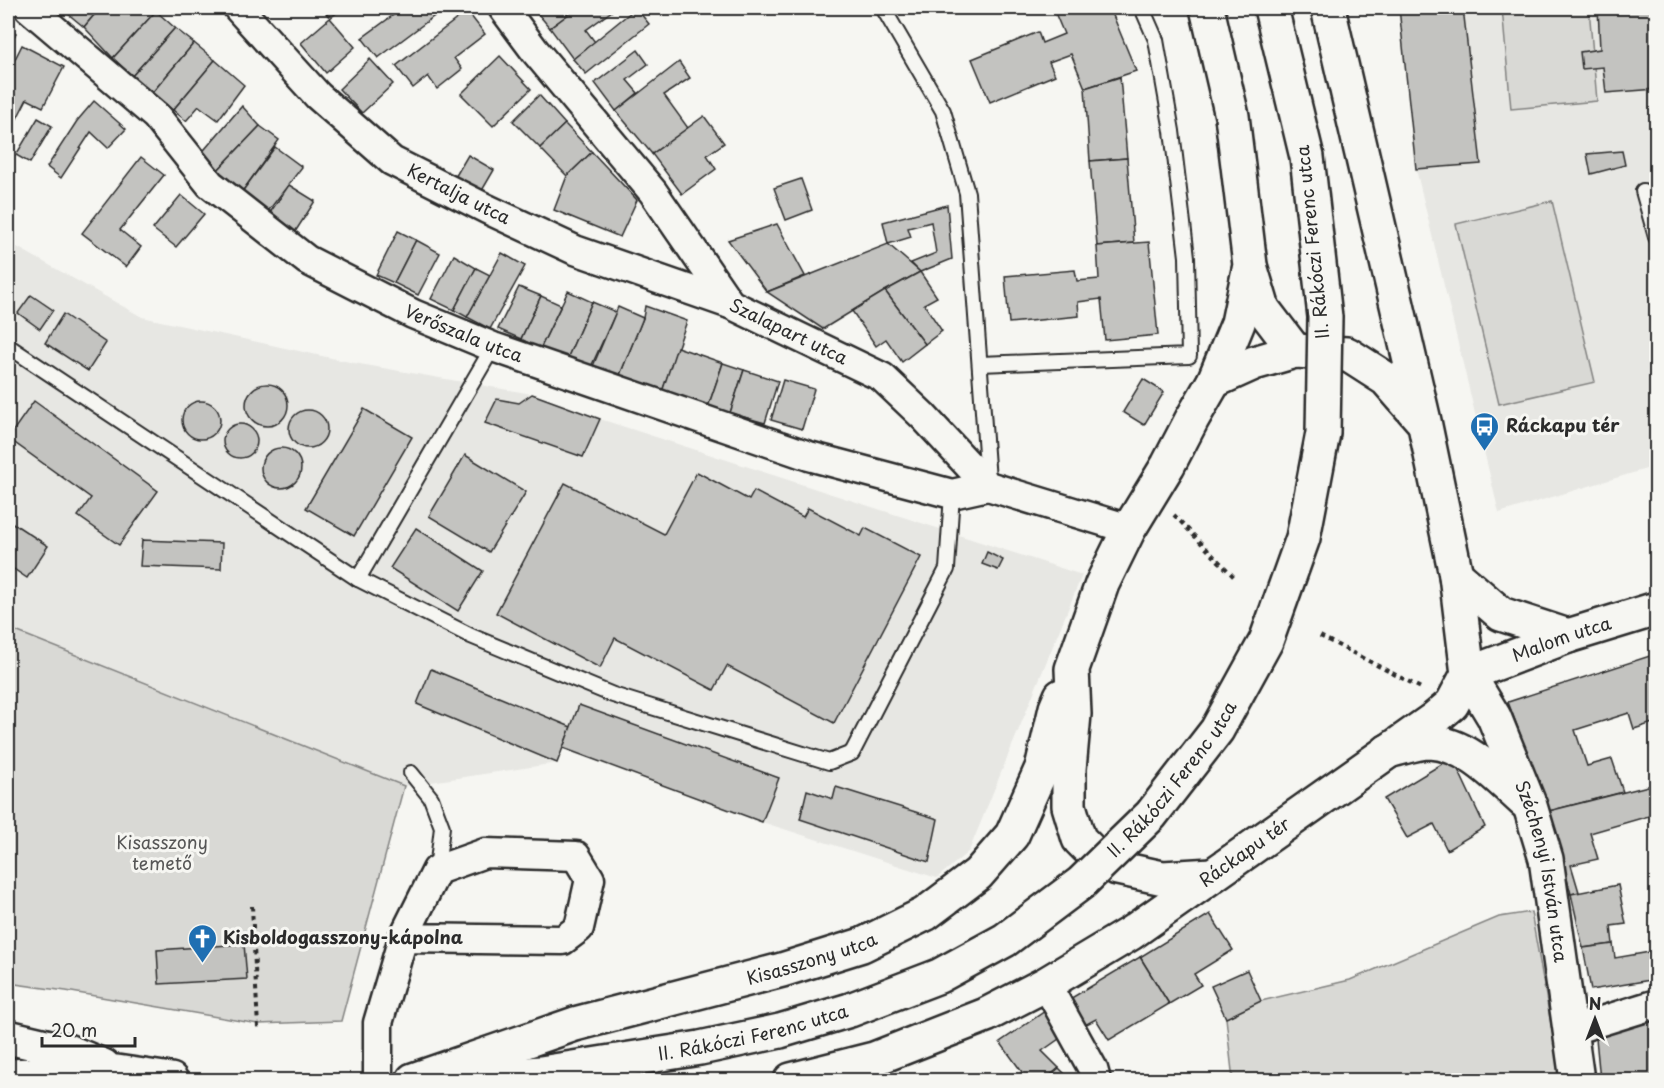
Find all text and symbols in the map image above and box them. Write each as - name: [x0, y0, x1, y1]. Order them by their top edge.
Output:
- street label: II. Rákóczi Ferenc utca: [1288, 143, 1335, 340]
- street label: Kertalja utca: [403, 156, 516, 230]
- street label: Szalapart utca: [725, 291, 853, 371]
- street label: Verőszala utca: [400, 297, 527, 369]
- bus stop icon: Ráckapu tér: [1469, 410, 1501, 452]
- place label: Ráckapu tér: [1506, 411, 1620, 438]
- street label: Malom utca: [1508, 608, 1615, 668]
- street label: II. Rákóczi Ferenc utca: [1100, 695, 1243, 863]
- street label: Széchenyi István utca: [1509, 776, 1575, 965]
- street label: Ráckapu tér: [1193, 809, 1296, 893]
- park label: Kisasszony temető: [116, 828, 208, 876]
- church icon: Kisboldogasszony-kápolna: [186, 922, 218, 964]
- place label: Kisboldogasszony-kápolna: [223, 923, 463, 950]
- street label: Kisasszony utca: [743, 924, 882, 991]
- north arrow: [1565, 989, 1625, 1049]
- text: N: [1589, 991, 1601, 1015]
- street label: II. Rákóczi Ferenc utca: [656, 996, 852, 1066]
- scale bar: [42, 1010, 135, 1048]
- text: 20 m: [51, 1016, 97, 1043]

